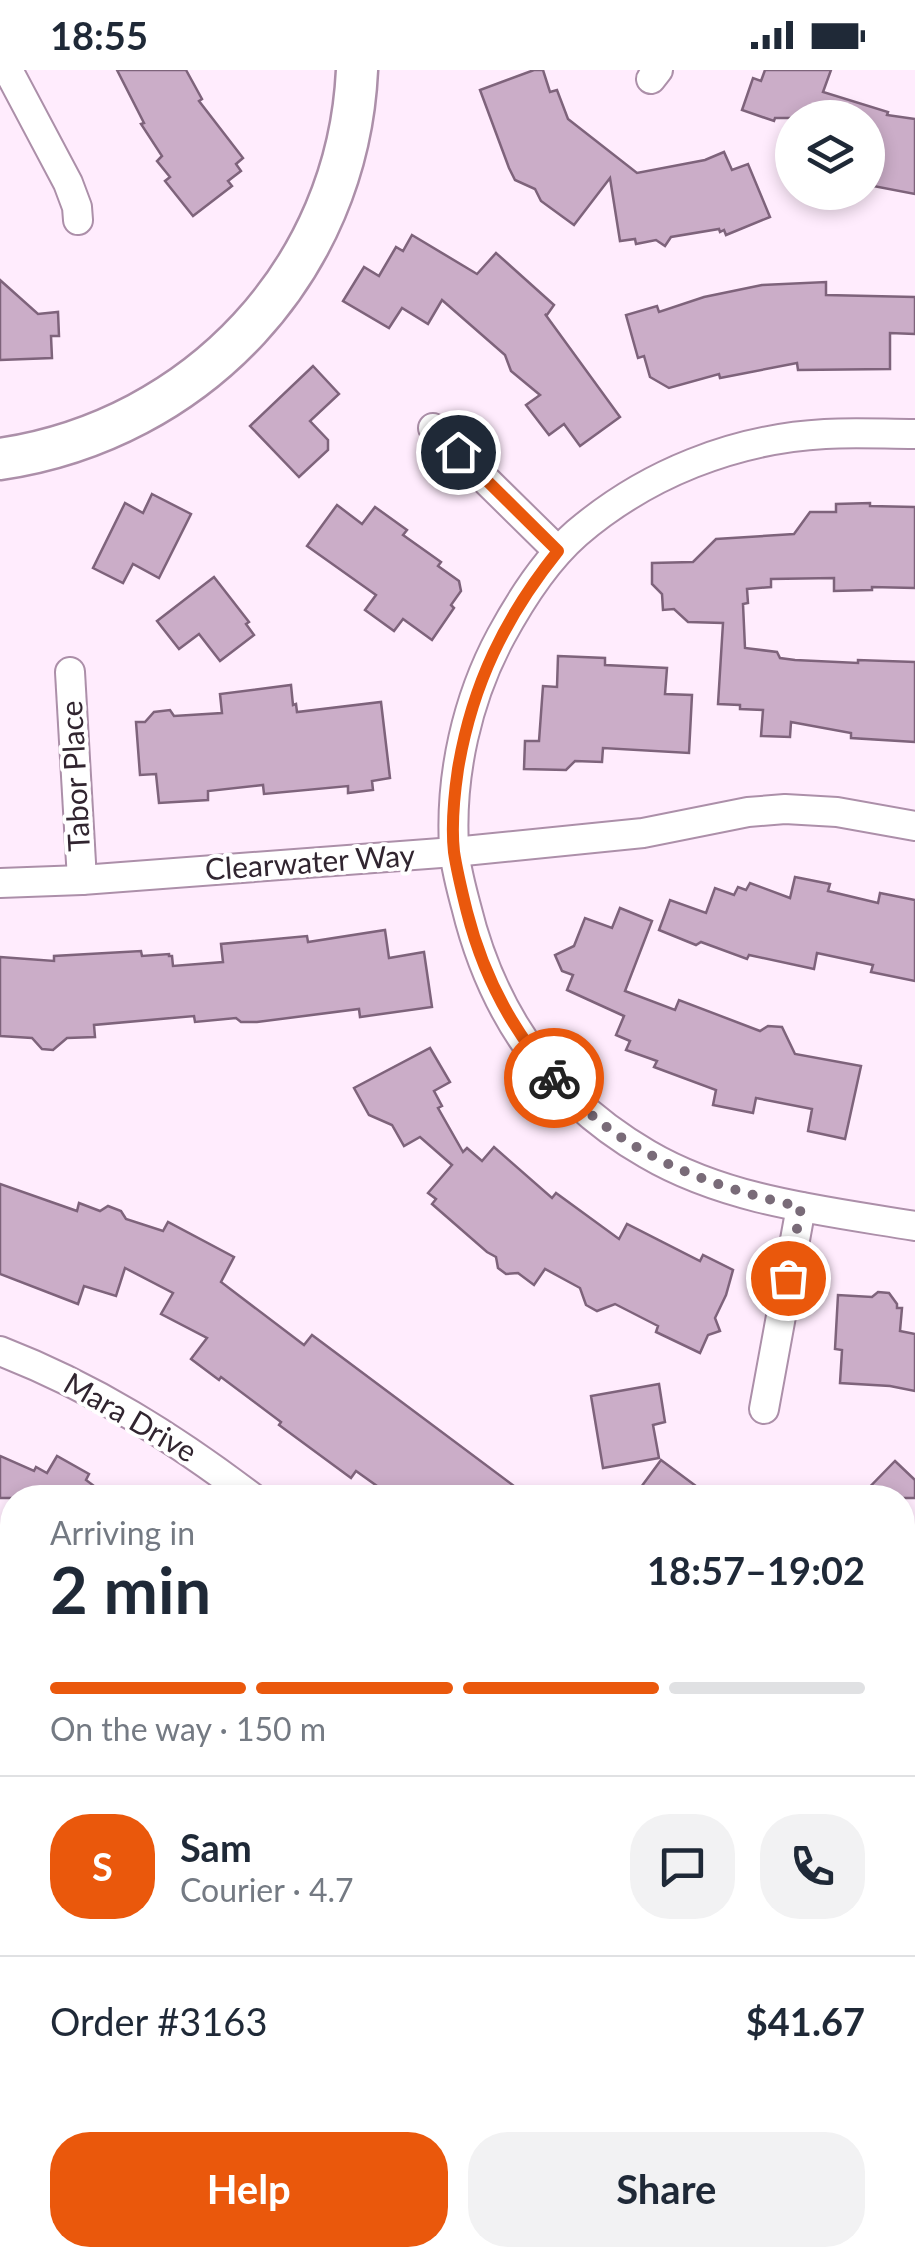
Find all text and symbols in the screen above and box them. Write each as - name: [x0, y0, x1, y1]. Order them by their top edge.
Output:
- text: 18:55: [50, 12, 148, 58]
- map controls: [775, 100, 885, 210]
- button: layers: [775, 100, 885, 210]
- pin: [416, 410, 501, 495]
- icon: home: [431, 425, 486, 480]
- street label: Tabor Place: [52, 700, 96, 852]
- street label: Clearwater Way: [204, 836, 417, 886]
- courier: [504, 1028, 604, 1128]
- icon: bike: [527, 1051, 582, 1106]
- pin: [746, 1236, 831, 1321]
- icon: bag: [761, 1251, 816, 1306]
- street label: Mara Drive: [58, 1364, 204, 1469]
- text: Arriving in: [50, 1513, 195, 1552]
- text: 18:57–19:02: [647, 1547, 865, 1593]
- text: 2 min: [50, 1550, 211, 1628]
- text: On the way · 150 m: [50, 1709, 326, 1748]
- button: chat: [630, 1814, 735, 1919]
- button: phone: [760, 1814, 865, 1919]
- text: Sam: [180, 1824, 252, 1870]
- text: S: [92, 1843, 113, 1889]
- text: Courier · 4.7: [180, 1870, 354, 1909]
- text: Order #3163: [50, 1998, 267, 2044]
- text: $41.67: [746, 1998, 865, 2044]
- button: Help: [50, 2132, 448, 2247]
- button: Share: [468, 2132, 865, 2247]

